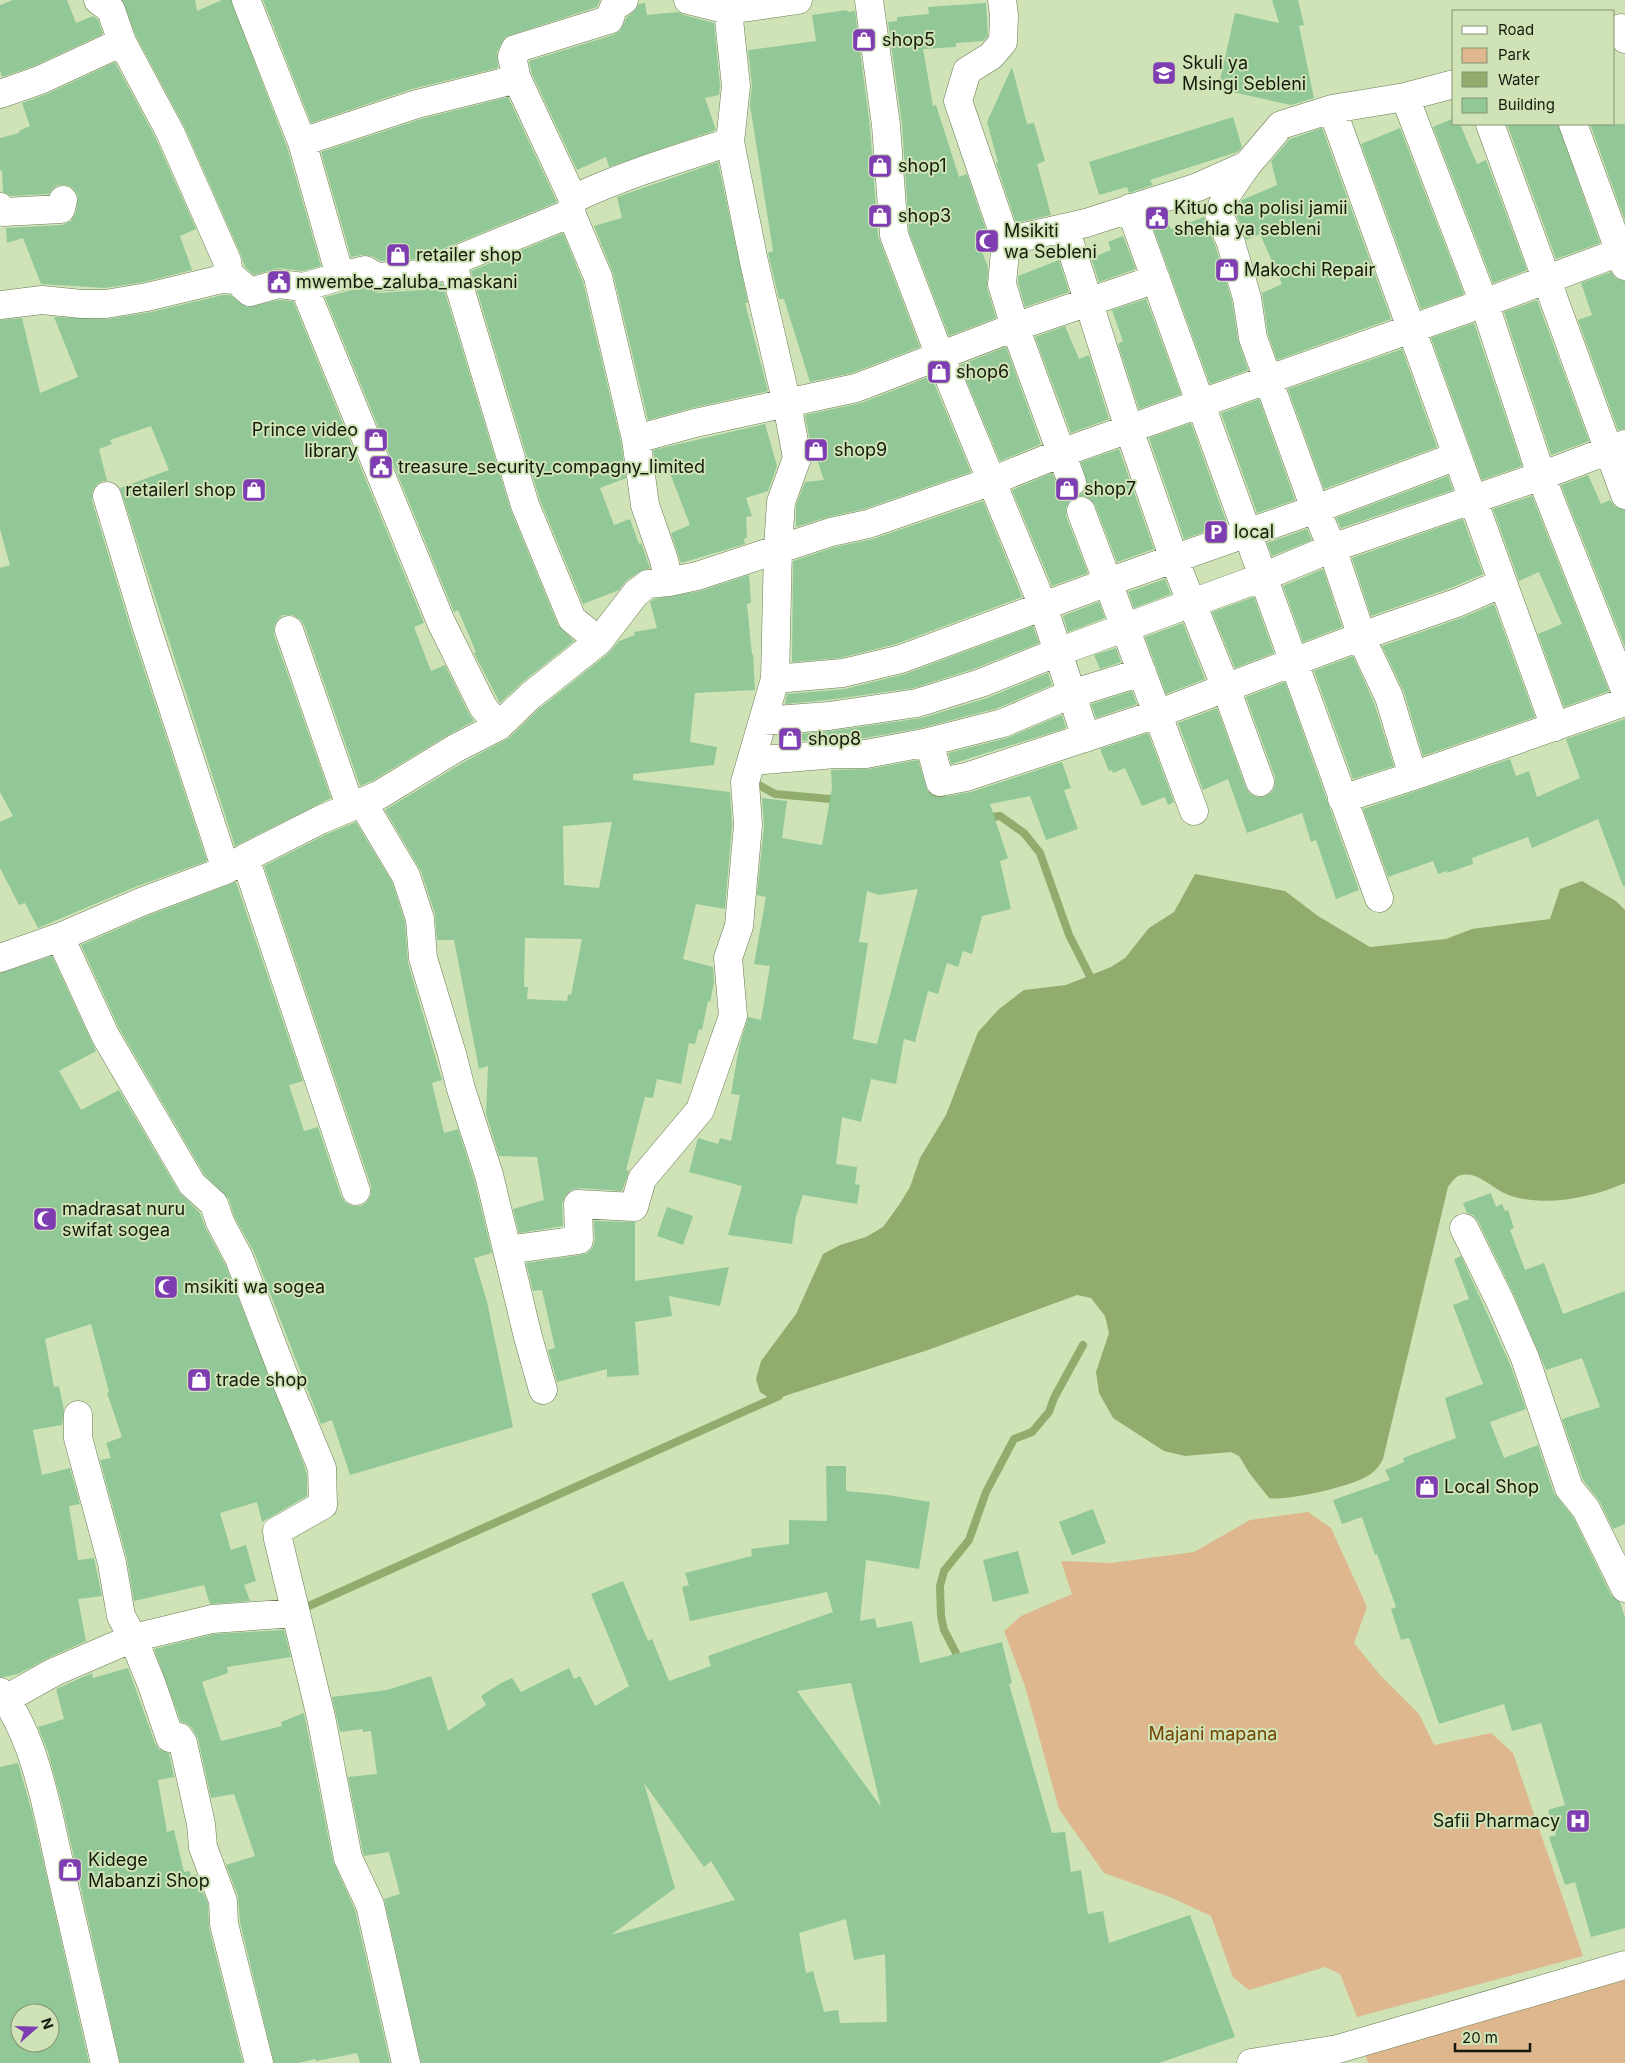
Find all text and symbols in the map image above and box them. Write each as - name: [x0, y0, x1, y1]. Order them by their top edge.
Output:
- legend: [1452, 10, 1615, 125]
- text: Road: [1498, 20, 1534, 39]
- shop icon: shop5: [851, 27, 877, 53]
- place label: shop5: [882, 29, 935, 50]
- text: Park: [1498, 45, 1531, 64]
- place label: Skuli ya Msingi Sebleni: [1182, 52, 1306, 94]
- school or university icon: Skuli ya Msingi Sebleni: [1151, 60, 1177, 86]
- text: Water: [1498, 70, 1540, 89]
- text: Building: [1498, 95, 1555, 114]
- shop icon: shop1: [867, 153, 893, 179]
- place label: shop1: [898, 155, 947, 176]
- place label: Kituo cha polisi jamii shehia ya sebleni: [1174, 197, 1348, 239]
- shop icon: shop3: [867, 203, 893, 229]
- place label: shop3: [898, 205, 951, 226]
- public building icon: Kituo cha polisi jamii shehia ya sebleni: [1144, 205, 1170, 231]
- place label: Msikiti wa Sebleni: [1004, 220, 1097, 262]
- mosque icon: Msikiti wa Sebleni: [974, 228, 1000, 254]
- shop icon: retailer shop: [385, 242, 411, 268]
- place label: retailer shop: [416, 244, 522, 265]
- shop icon: Makochi Repair: [1214, 257, 1240, 283]
- place label: Makochi Repair: [1244, 259, 1375, 280]
- public building icon: mwembe_zaluba_maskani: [266, 269, 292, 295]
- place label: mwembe_zaluba_maskani: [296, 271, 518, 292]
- shop icon: shop6: [926, 359, 952, 385]
- place label: shop6: [956, 361, 1009, 382]
- place label: Prince video library: [252, 419, 358, 461]
- shop icon: Prince video library: [363, 427, 389, 453]
- shop icon: shop9: [803, 437, 829, 463]
- place label: shop9: [834, 439, 887, 460]
- public building icon: treasure_security_compagny_limited: [368, 454, 394, 480]
- place label: treasure_security_compagny_limited: [398, 456, 705, 477]
- shop icon: shop7: [1054, 476, 1080, 502]
- shop icon: retailerl shop: [241, 477, 267, 503]
- place label: shop7: [1084, 478, 1136, 499]
- place label: retailerl shop: [125, 479, 236, 500]
- parking icon: local: [1203, 519, 1229, 545]
- place label: local: [1234, 521, 1274, 542]
- shop icon: shop8: [777, 726, 803, 752]
- place label: shop8: [808, 728, 861, 749]
- place label: madrasat nuru swifat sogea: [62, 1198, 185, 1240]
- mosque icon: madrasat nuru swifat sogea: [32, 1206, 58, 1232]
- mosque icon: msikiti wa sogea: [153, 1274, 179, 1300]
- place label: msikiti wa sogea: [184, 1276, 325, 1297]
- shop icon: trade shop: [186, 1367, 212, 1393]
- place label: trade shop: [216, 1369, 307, 1390]
- shop icon: Local Shop: [1414, 1474, 1440, 1500]
- place label: Local Shop: [1444, 1476, 1539, 1497]
- park label: Majani mapana: [1149, 1723, 1277, 1744]
- hospital icon: Safii Pharmacy: [1565, 1808, 1591, 1834]
- place label: Safii Pharmacy: [1433, 1810, 1560, 1831]
- place label: Kidege Mabanzi Shop: [88, 1849, 210, 1891]
- shop icon: Kidege Mabanzi Shop: [57, 1857, 83, 1883]
- north arrow: [10, 2003, 60, 2053]
- text: N: [38, 2015, 57, 2031]
- scale bar: [1455, 2020, 1530, 2052]
- text: 20 m: [1462, 2028, 1498, 2047]

